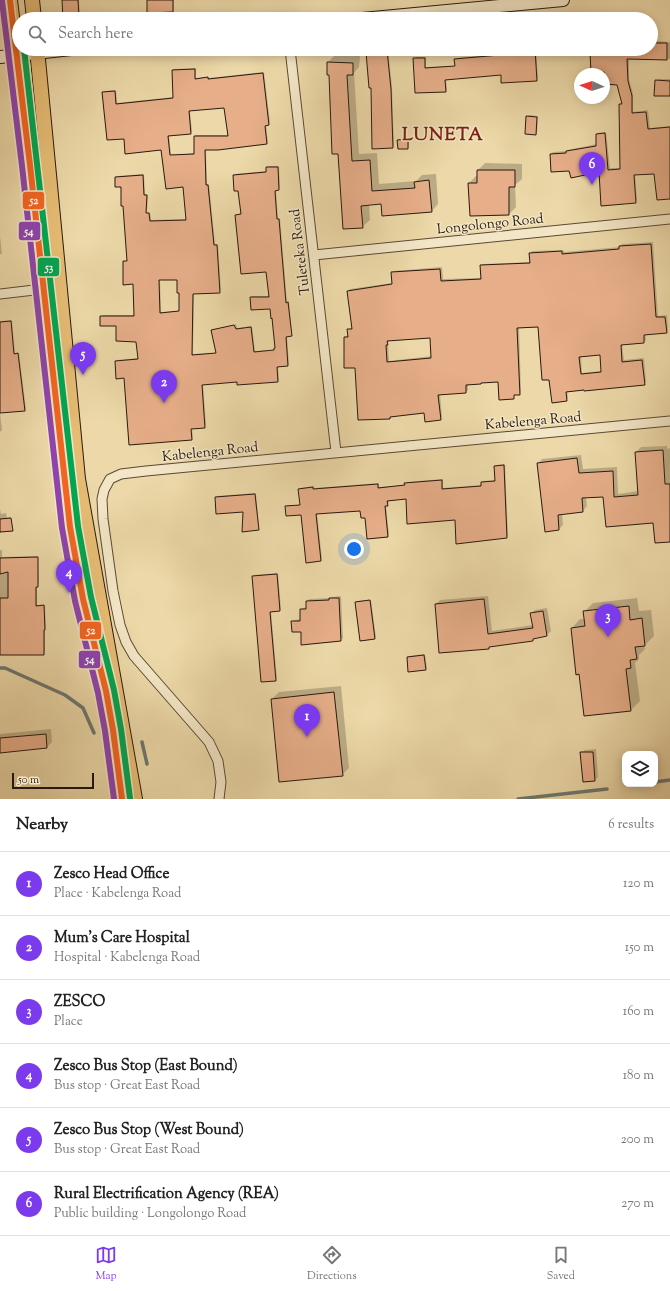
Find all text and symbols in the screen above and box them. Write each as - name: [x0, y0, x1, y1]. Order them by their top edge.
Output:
- search box: [12, 12, 658, 56]
- icon: search: [26, 23, 48, 45]
- text: Search here: [58, 24, 133, 45]
- north arrow: [574, 68, 610, 104]
- district label: LUNETA: [402, 123, 484, 149]
- pin: 6: [579, 152, 605, 185]
- line badge: 52: [22, 191, 45, 210]
- text: 52: [29, 193, 39, 209]
- street label: Tuleteka Road: [286, 207, 316, 296]
- street label: Longolongo Road: [436, 209, 545, 241]
- line badge: 54: [18, 221, 41, 241]
- text: 54: [23, 224, 34, 240]
- line badge: 53: [37, 257, 60, 277]
- text: 53: [44, 260, 54, 276]
- pin: 5: [70, 342, 96, 375]
- pin: 2: [151, 370, 177, 403]
- street label: Kabelenga Road: [484, 408, 582, 436]
- street label: Kabelenga Road: [161, 438, 259, 468]
- your location: [344, 539, 364, 559]
- pin: 4: [56, 560, 82, 593]
- pin: 3: [595, 604, 621, 637]
- line badge: 52: [79, 621, 102, 640]
- text: 52: [86, 623, 96, 639]
- line badge: 54: [78, 650, 101, 669]
- text: 54: [84, 652, 95, 668]
- pin: 1: [294, 704, 320, 737]
- map controls: [622, 751, 658, 787]
- button: layers: [622, 751, 658, 787]
- scale bar: [12, 771, 94, 790]
- text: 50 m: [18, 772, 39, 788]
- text: Nearby: [16, 813, 68, 837]
- text: 6 results: [608, 816, 654, 834]
- text: Zesco Head Office: [54, 864, 169, 885]
- text: 1: [27, 875, 31, 893]
- text: 120 m: [623, 875, 654, 893]
- text: Place · Kabelenga Road: [54, 885, 181, 903]
- text: Mum's Care Hospital: [54, 928, 190, 949]
- text: 2: [26, 939, 32, 957]
- text: 150 m: [625, 939, 654, 957]
- text: Hospital · Kabelenga Road: [54, 949, 200, 967]
- text: ZESCO: [54, 992, 105, 1013]
- text: 3: [26, 1003, 32, 1021]
- text: 160 m: [623, 1003, 654, 1021]
- text: Place: [54, 1013, 83, 1031]
- text: Zesco Bus Stop (East Bound): [54, 1056, 238, 1077]
- text: 4: [26, 1067, 32, 1085]
- text: 180 m: [623, 1067, 654, 1085]
- text: Bus stop · Great East Road: [54, 1077, 200, 1095]
- text: Zesco Bus Stop (West Bound): [54, 1120, 244, 1141]
- text: 5: [27, 1131, 31, 1149]
- text: 200 m: [621, 1131, 654, 1149]
- text: Bus stop · Great East Road: [54, 1141, 200, 1159]
- text: Rural Electrification Agency (REA): [54, 1184, 279, 1205]
- text: 6: [26, 1195, 32, 1213]
- text: 270 m: [621, 1195, 654, 1213]
- text: Public building · Longolongo Road: [54, 1205, 246, 1223]
- tab: Map: [95, 1244, 117, 1284]
- tab: Directions: [307, 1244, 357, 1284]
- tab: Saved: [547, 1244, 575, 1284]

